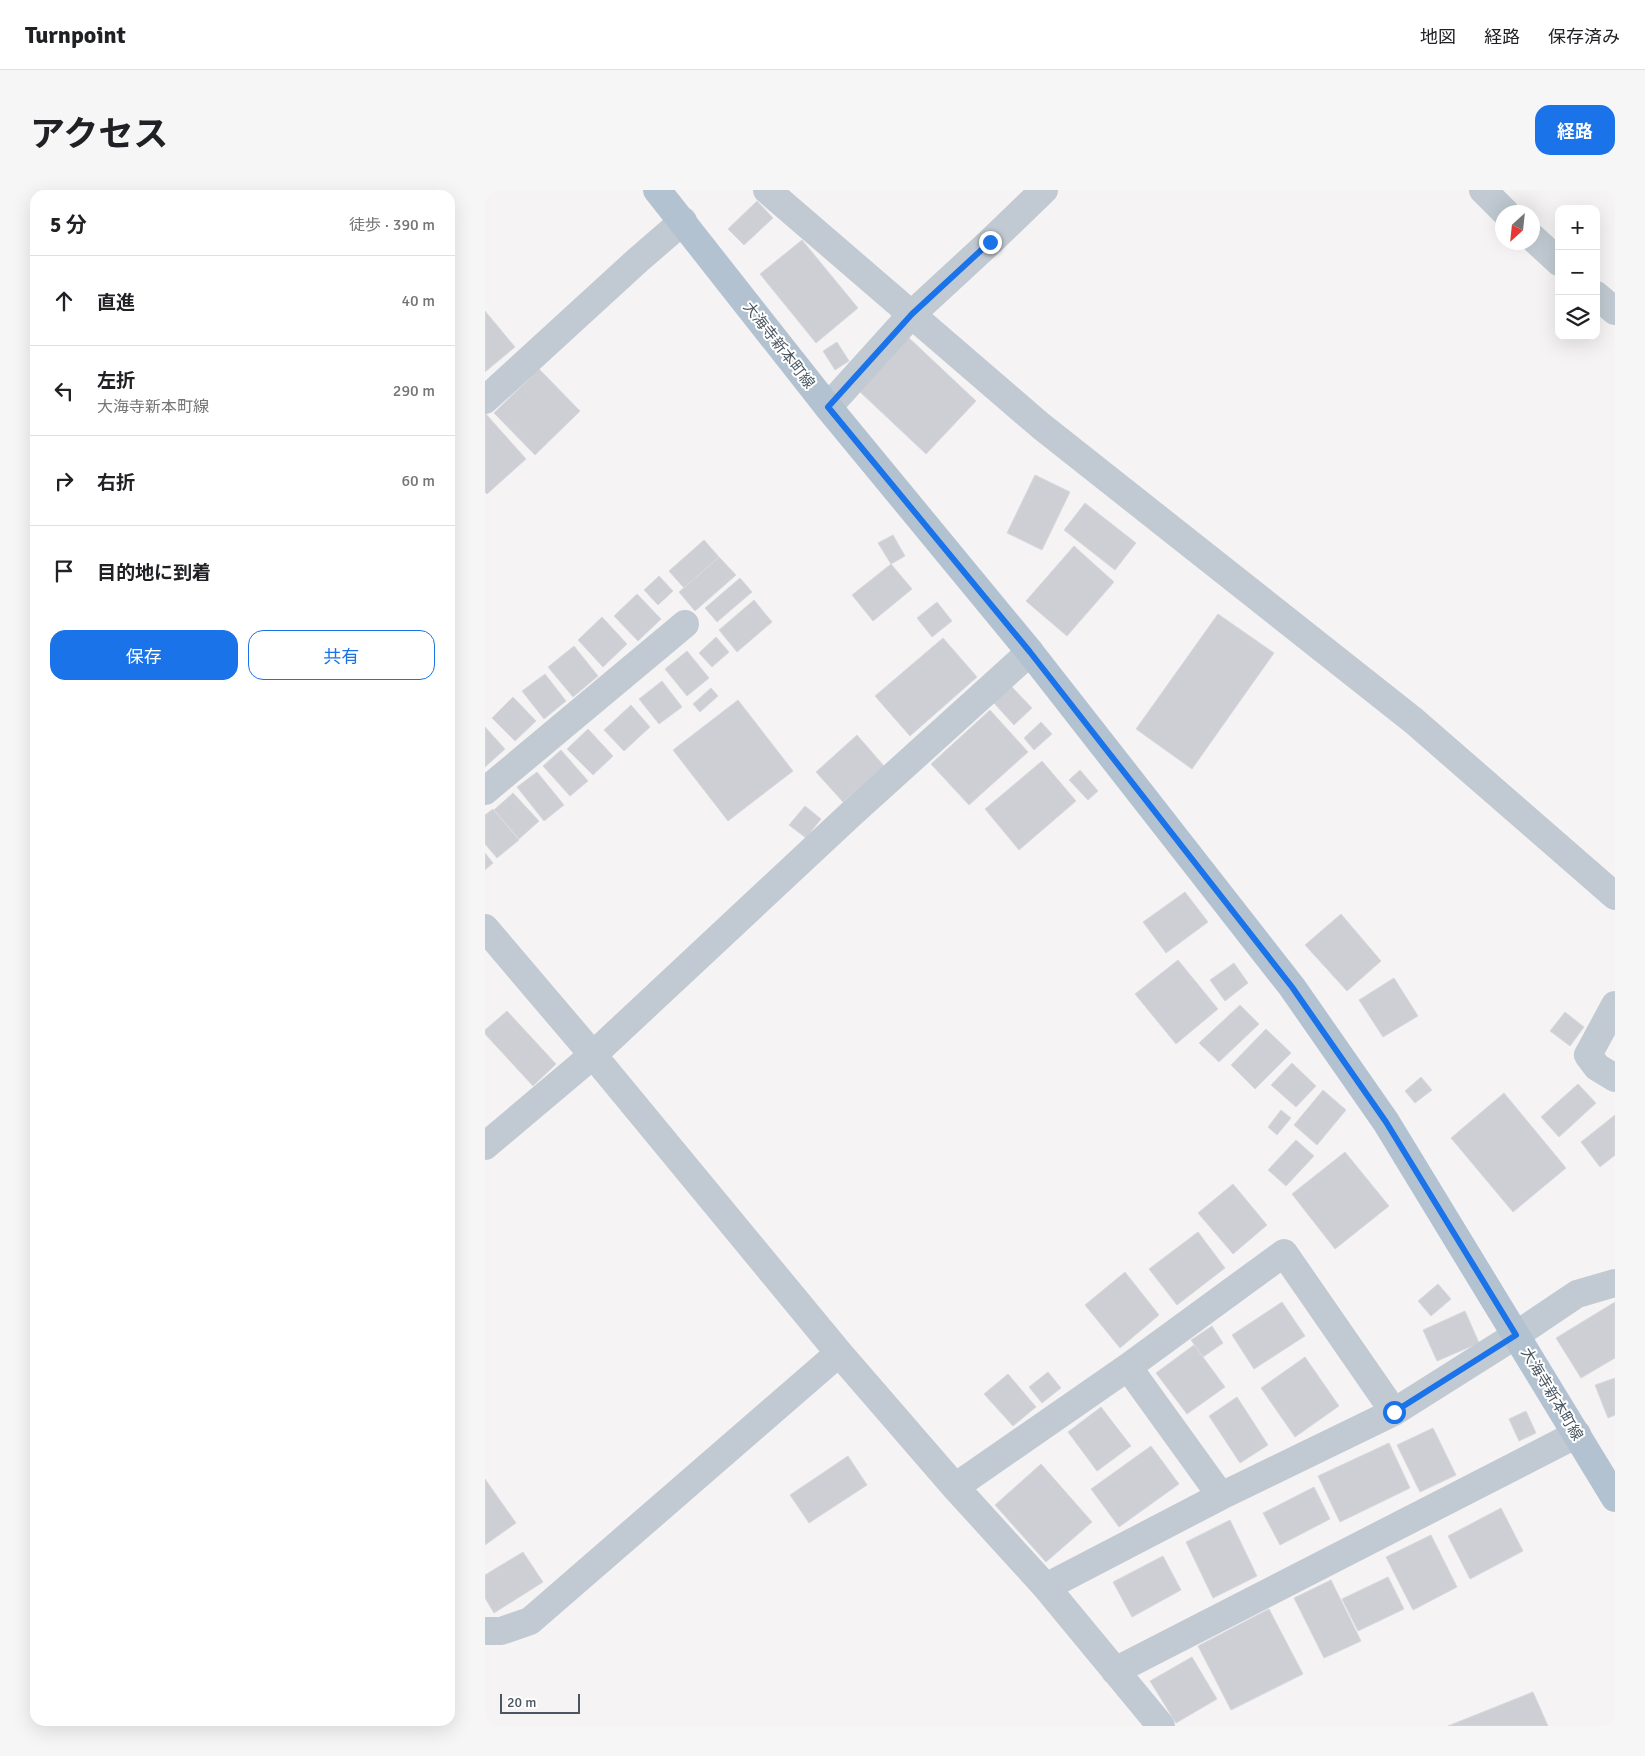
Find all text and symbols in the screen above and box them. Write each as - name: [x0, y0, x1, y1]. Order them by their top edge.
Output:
- text: Turnpoint: [25, 20, 126, 50]
- text: 地図: [1420, 26, 1456, 48]
- text: 経路: [1484, 26, 1520, 48]
- text: 保存済み: [1548, 26, 1620, 48]
- button: 経路: [1535, 105, 1615, 155]
- text: アクセス: [30, 113, 168, 156]
- north arrow: [1495, 205, 1540, 250]
- map controls: [1555, 205, 1600, 340]
- button: +: [1555, 205, 1600, 250]
- text: 5 分: [50, 212, 87, 238]
- text: 徒歩 · 390 m: [349, 215, 435, 235]
- route end: [979, 231, 1002, 254]
- button: −: [1555, 250, 1600, 295]
- icon: ahead: [50, 287, 78, 315]
- text: 直進: [97, 291, 135, 315]
- text: 40 m: [401, 291, 435, 311]
- button: layers: [1555, 295, 1600, 340]
- street label: 大海寺新本町線: [740, 298, 818, 392]
- text: 左折: [97, 369, 135, 393]
- icon: left: [50, 377, 78, 405]
- text: 290 m: [393, 381, 435, 401]
- text: 大海寺新本町線: [97, 397, 209, 417]
- icon: right: [50, 467, 78, 495]
- text: 右折: [97, 471, 135, 495]
- text: 60 m: [401, 471, 435, 491]
- icon: arrive: [50, 557, 78, 585]
- text: 目的地に到着: [97, 561, 211, 585]
- button: 保存: [50, 630, 238, 680]
- button: 共有: [248, 630, 435, 680]
- street label: 大海寺新本町線: [1517, 1344, 1587, 1444]
- route start: [1383, 1401, 1406, 1424]
- scale bar: [500, 1691, 580, 1714]
- text: 20 m: [507, 1694, 536, 1711]

